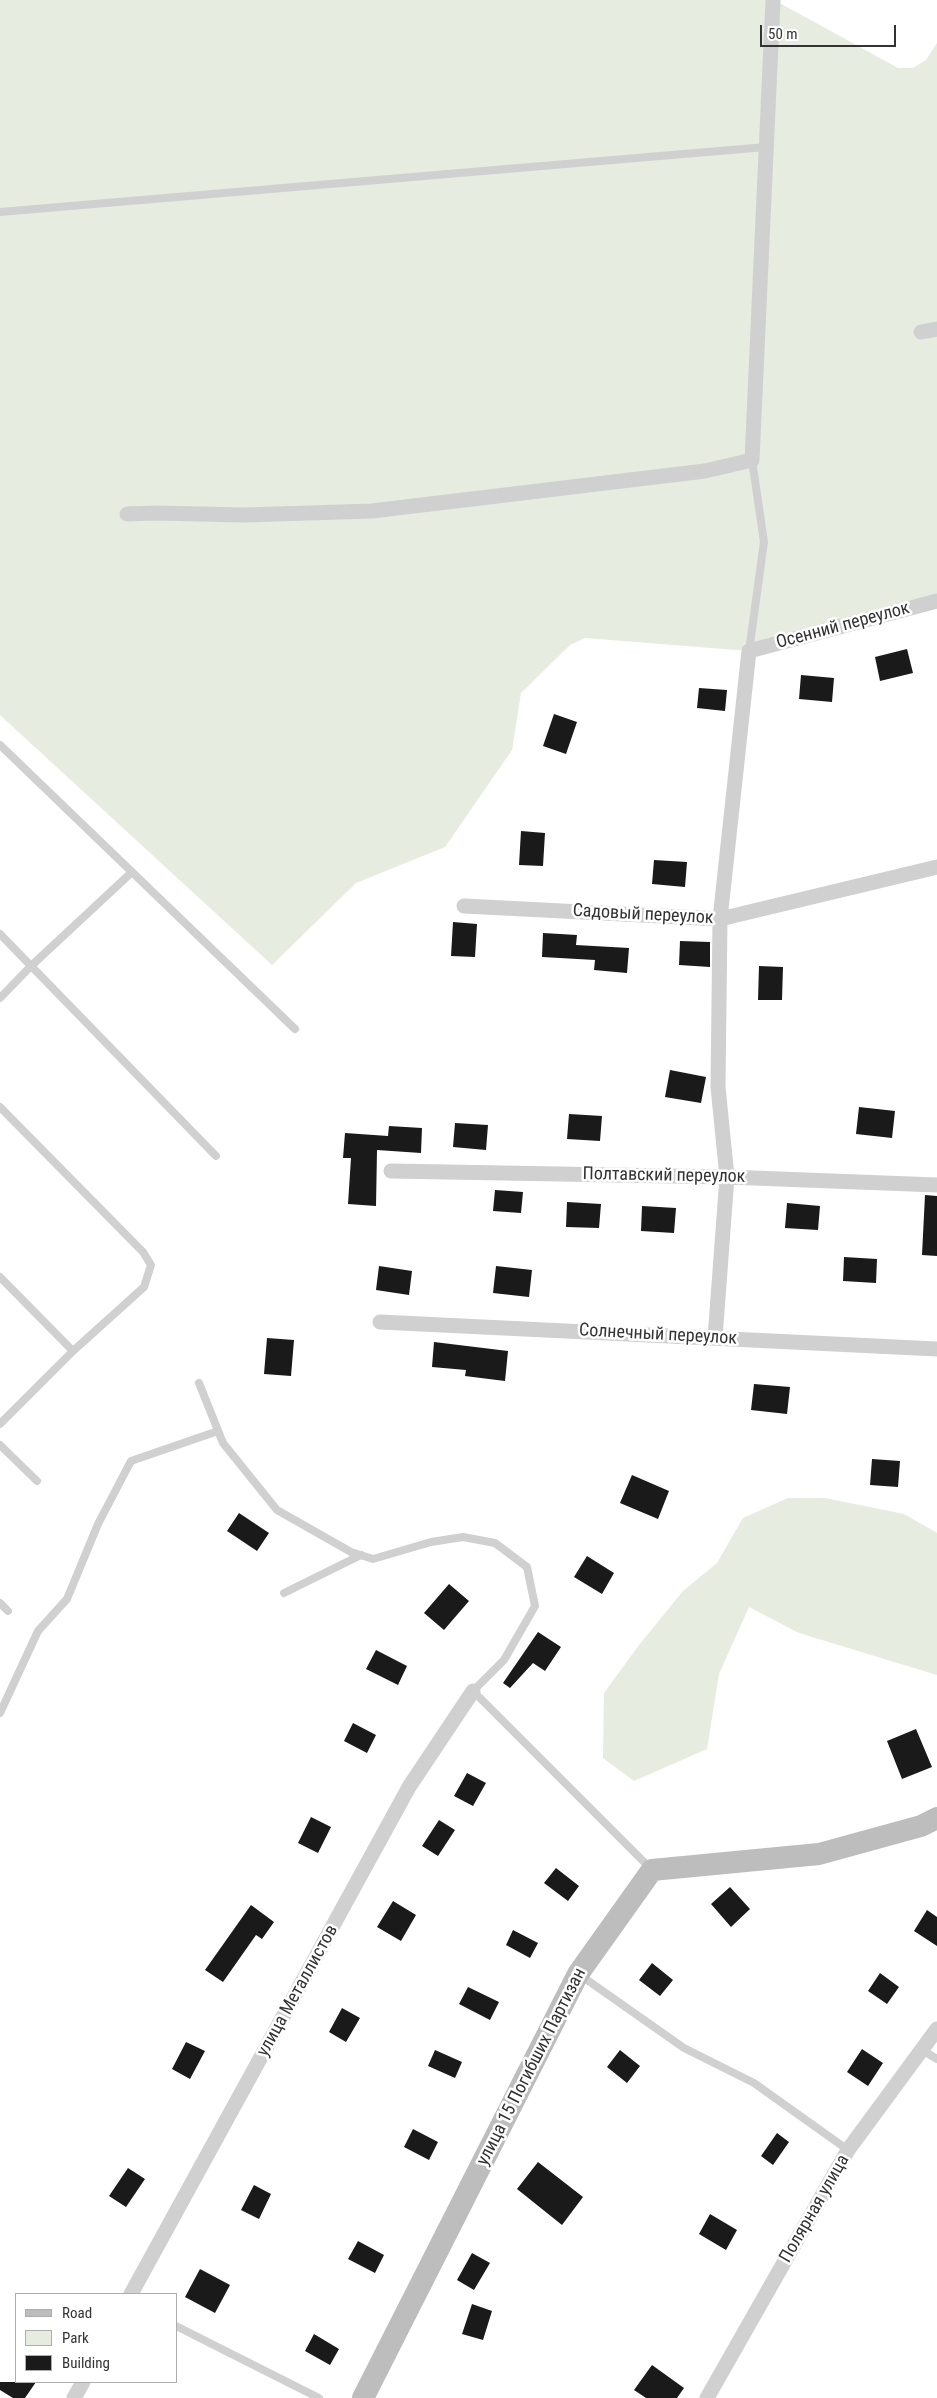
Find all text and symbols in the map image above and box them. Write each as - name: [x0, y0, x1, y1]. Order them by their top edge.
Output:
- scale bar: [762, 15, 898, 47]
- text: 50 m: [768, 25, 798, 43]
- street label: Осенний переулок: [774, 598, 912, 654]
- street label: Садовый переулок: [572, 901, 714, 929]
- street label: Полтавский переулок: [582, 1164, 746, 1188]
- street label: Солнечный переулок: [579, 1320, 737, 1350]
- street label: улица Металлистов: [253, 1921, 343, 2061]
- street label: улица 15 Погибших Партизан: [473, 1965, 591, 2169]
- street label: Полярная улица: [775, 2151, 855, 2267]
- legend: [15, 2293, 178, 2383]
- text: Road: [62, 2304, 92, 2322]
- text: Park: [62, 2329, 89, 2347]
- text: Building: [62, 2354, 110, 2372]

